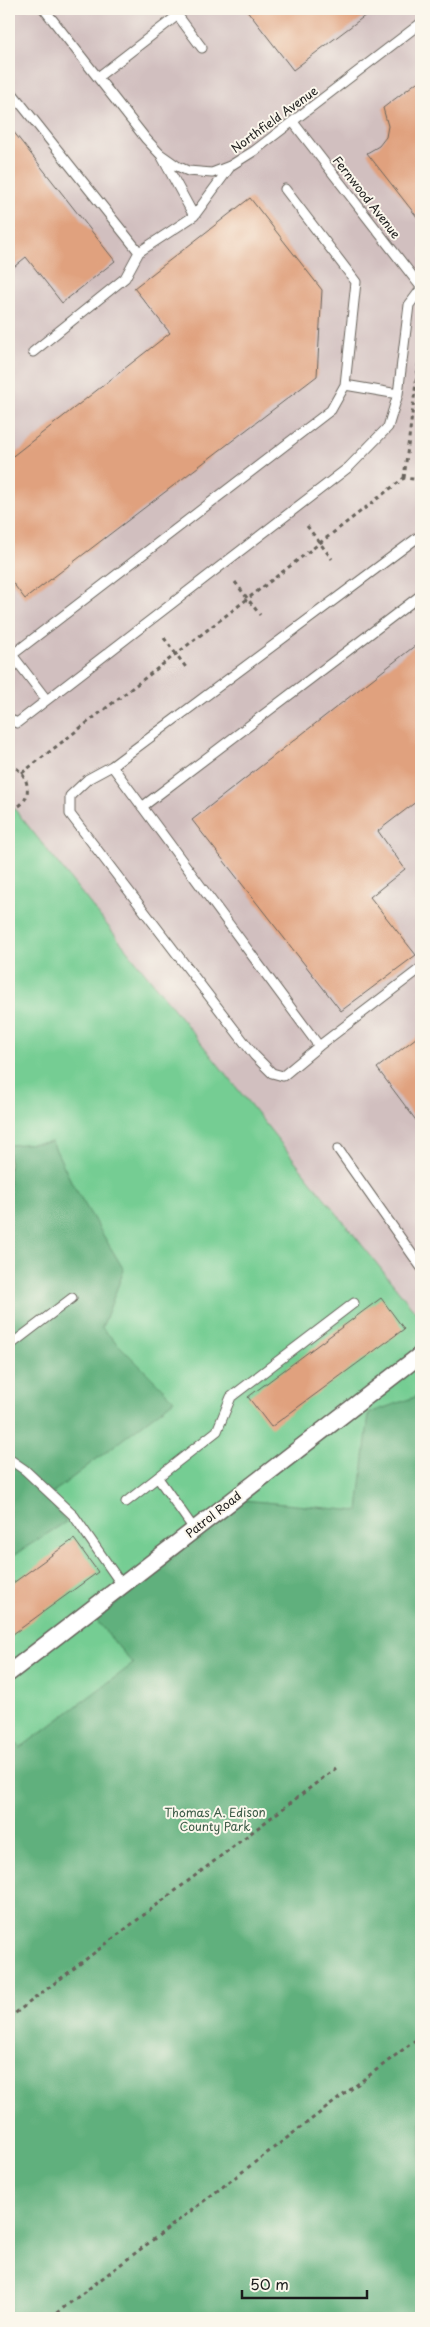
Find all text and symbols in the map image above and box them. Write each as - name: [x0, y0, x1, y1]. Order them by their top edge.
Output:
- street label: Northfield Avenue: [227, 81, 321, 157]
- street label: Fernwood Avenue: [329, 152, 405, 242]
- street label: Patrol Road: [181, 1486, 245, 1542]
- park label: Thomas A. Edison County Park: [164, 1803, 266, 1835]
- scale bar: [242, 2267, 368, 2299]
- text: 50 m: [250, 2272, 289, 2295]

